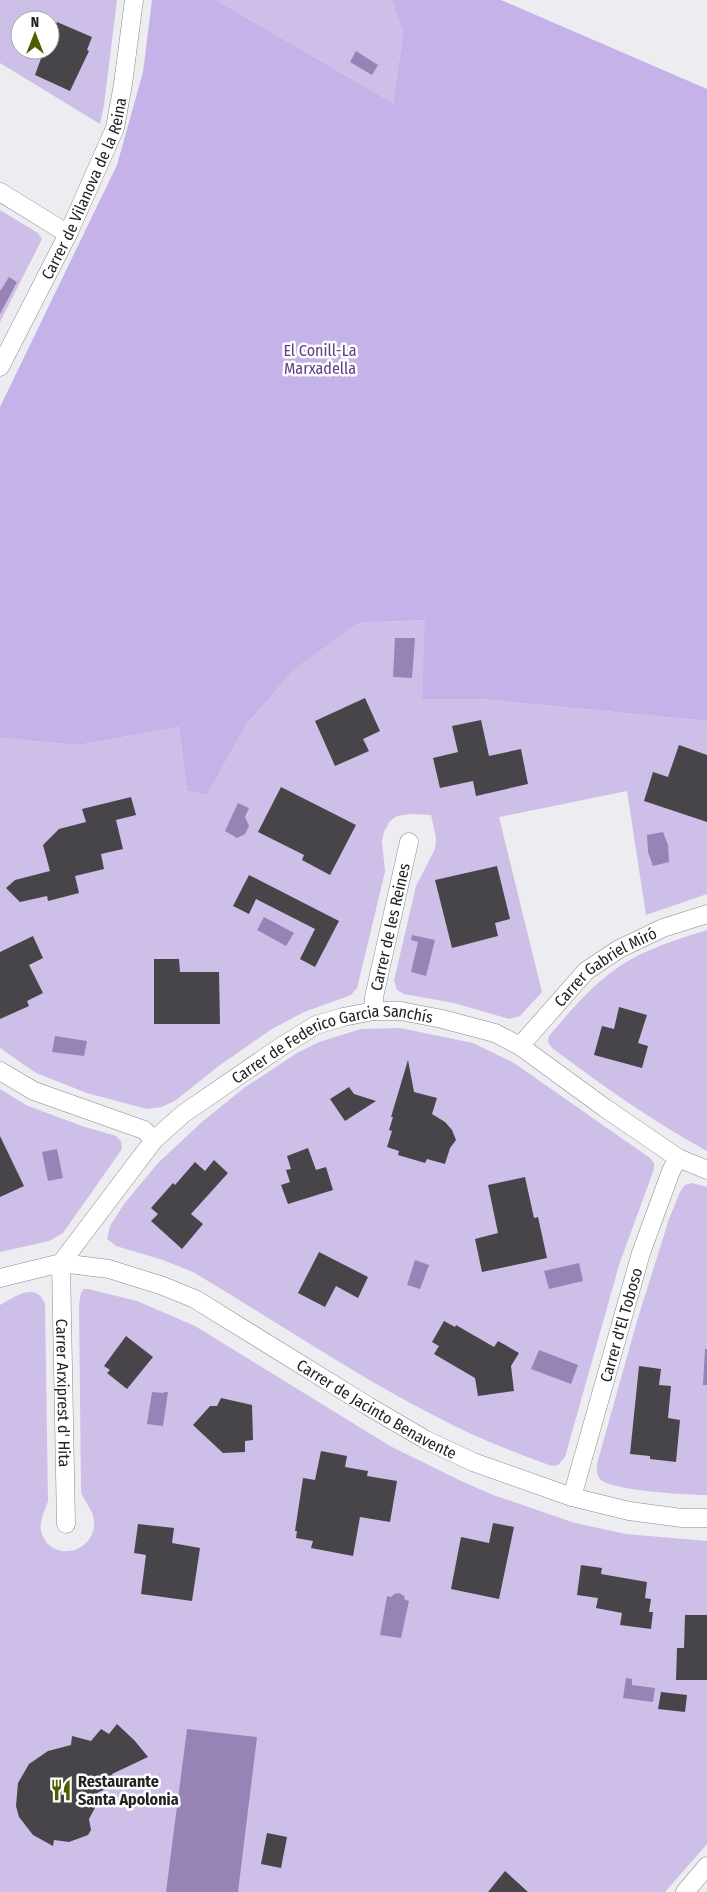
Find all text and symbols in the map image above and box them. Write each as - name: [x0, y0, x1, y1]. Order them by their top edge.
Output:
- north arrow: [10, 10, 60, 60]
- text: N: [31, 14, 39, 31]
- street label: Carrer de Vilanova de la Reina: [37, 96, 130, 283]
- park label: El Conill-La Marxadella: [283, 341, 357, 378]
- street label: Carrer de les Reines: [367, 861, 414, 993]
- street label: Carrer Gabriel Miró: [550, 923, 660, 1011]
- street label: Carrer de Federico Garcia Sanchís: [228, 1002, 435, 1088]
- street label: Carrer d'El Toboso: [596, 1265, 646, 1384]
- street label: Carrer Arxiprest d' Hita: [52, 1319, 74, 1468]
- street label: Carrer de Jacinto Benavente: [293, 1355, 460, 1463]
- place label: Restaurante Santa Apolonia: [78, 1772, 179, 1809]
- restaurant icon: Restaurante Santa Apolonia: [48, 1777, 74, 1803]

